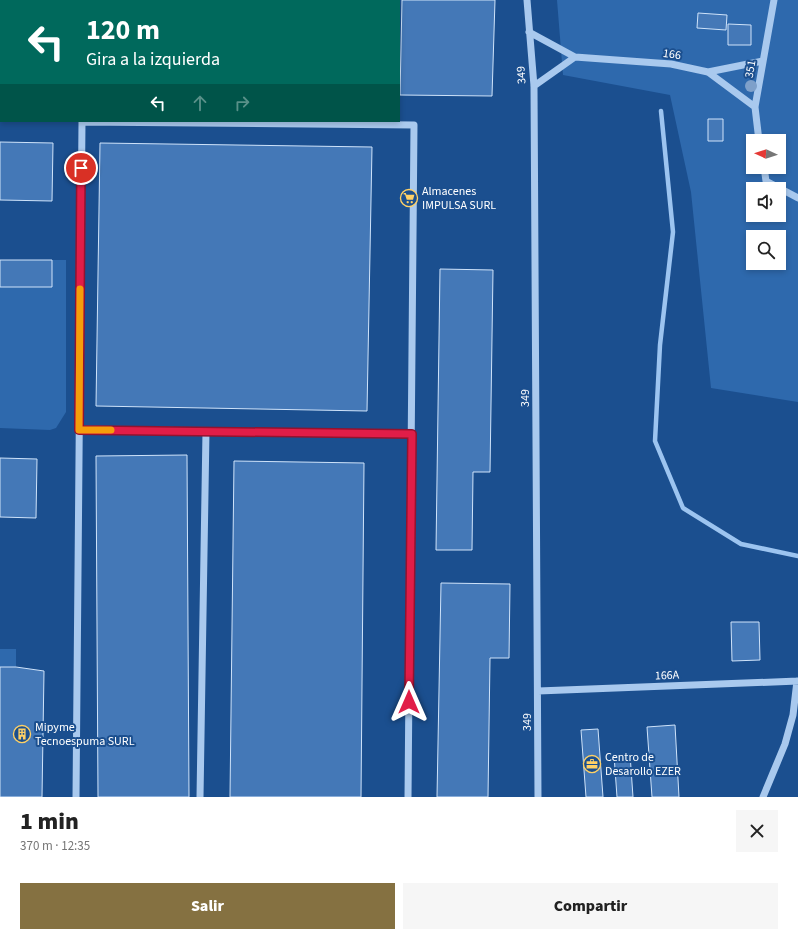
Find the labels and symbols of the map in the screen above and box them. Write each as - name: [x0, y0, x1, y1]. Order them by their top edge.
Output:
- street label: 166: [662, 45, 682, 64]
- street label: 351: [741, 59, 760, 79]
- street label: 349: [512, 65, 531, 84]
- north arrow: [746, 134, 786, 174]
- pin: [64, 151, 98, 185]
- place label: Almacenes IMPULSA SURL: [422, 183, 496, 214]
- supermarket icon: Almacenes IMPULSA SURL: [399, 188, 419, 208]
- street label: 349: [517, 389, 534, 407]
- street label: 166A: [655, 667, 680, 684]
- position arrow: [388, 681, 430, 723]
- street label: 349: [519, 713, 536, 731]
- place label: Mipyme Tecnoespuma SURL: [35, 719, 135, 750]
- building icon: Mipyme Tecnoespuma SURL: [12, 724, 32, 744]
- place label: Centro de Desarollo EZER: [605, 749, 681, 780]
- office icon: Centro de Desarollo EZER: [582, 754, 602, 774]

